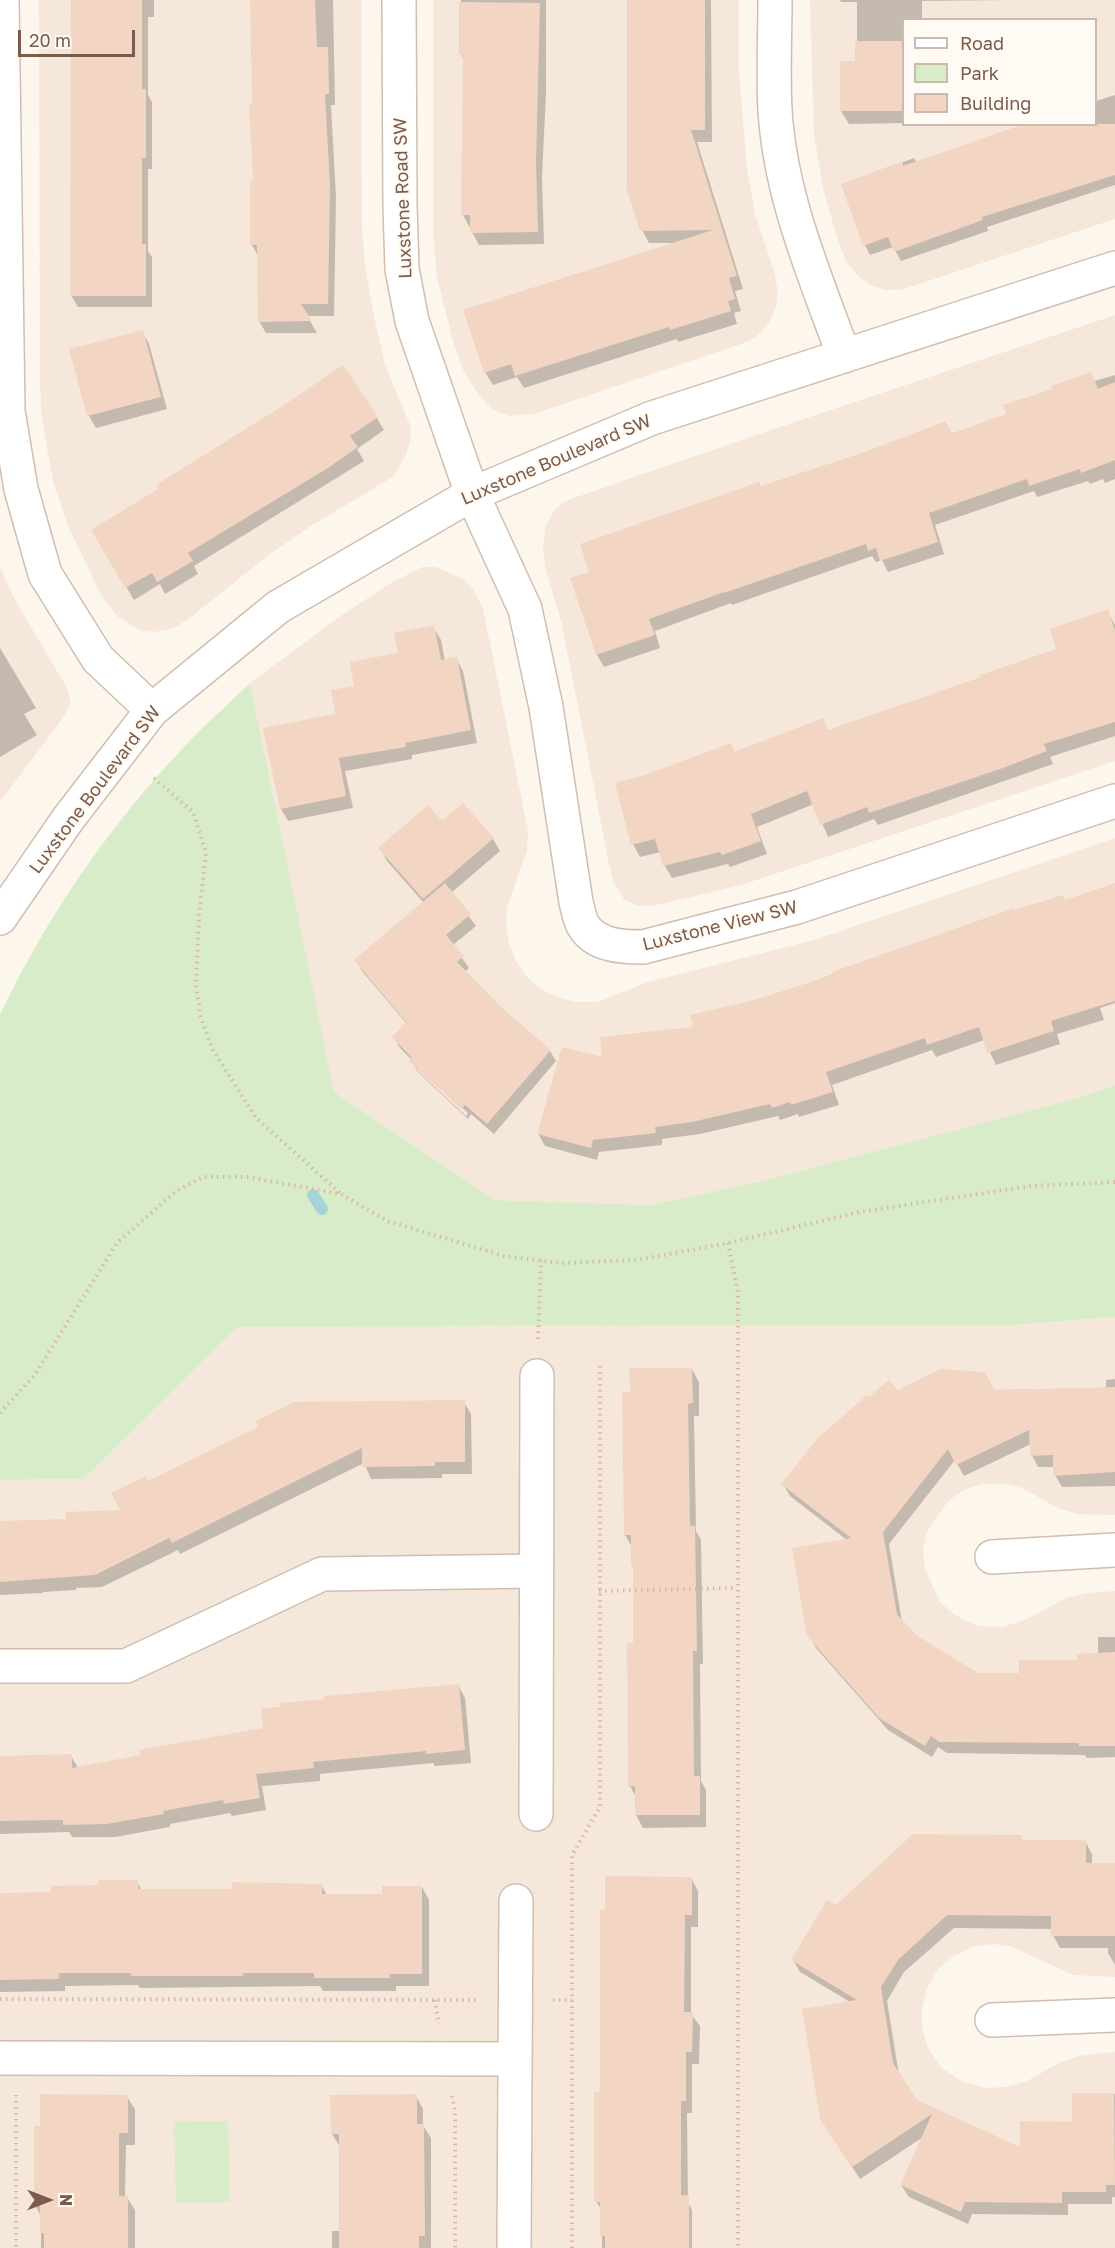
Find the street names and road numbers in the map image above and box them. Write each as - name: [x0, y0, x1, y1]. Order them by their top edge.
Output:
- street label: Luxstone Road SW: [389, 117, 417, 279]
- street label: Luxstone Boulevard SW: [458, 410, 654, 510]
- street label: Luxstone Boulevard SW: [25, 702, 165, 878]
- street label: Luxstone View SW: [640, 896, 800, 956]

